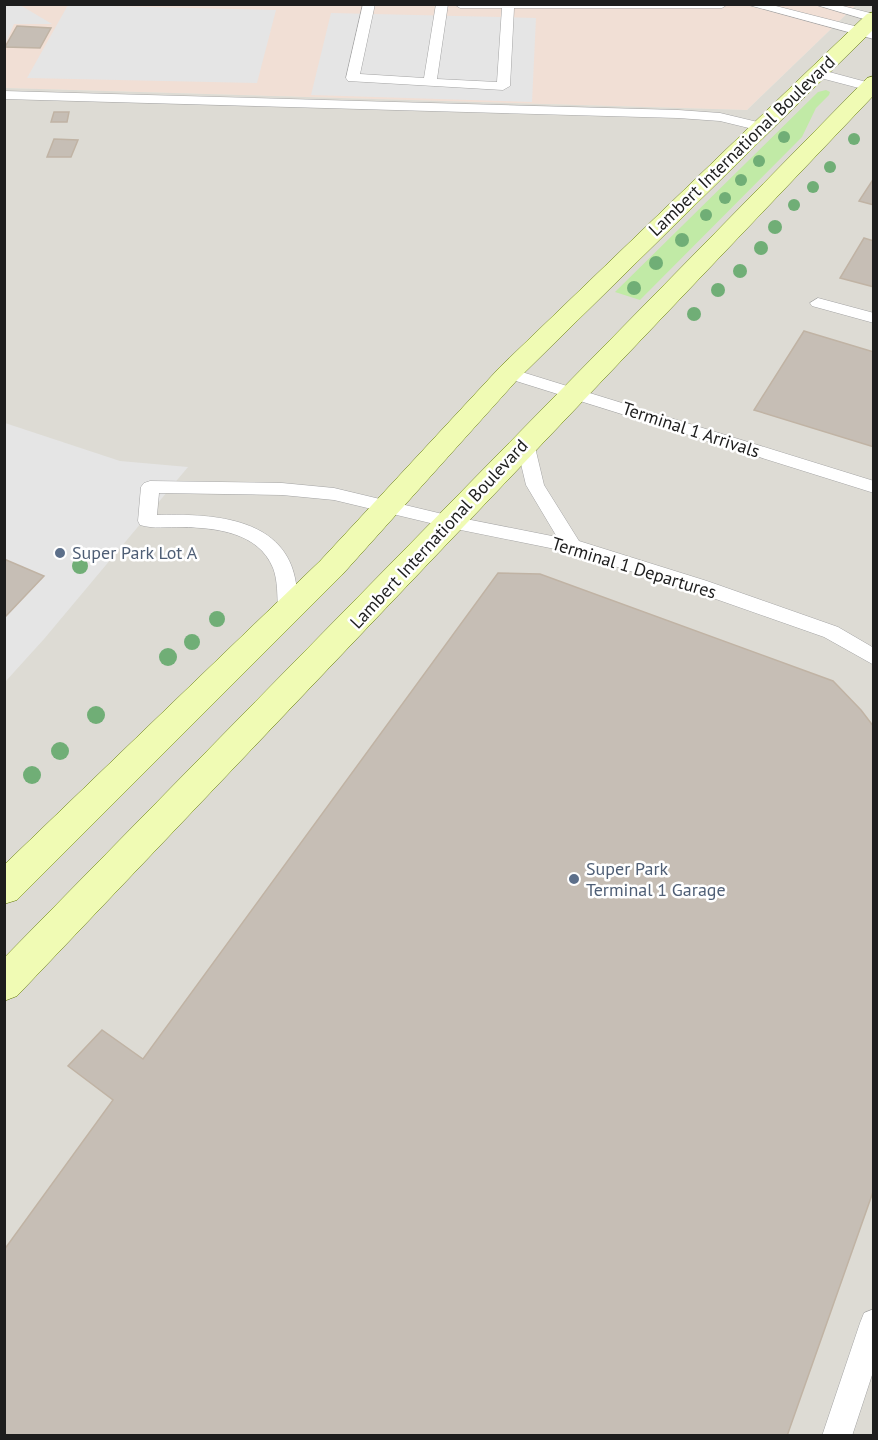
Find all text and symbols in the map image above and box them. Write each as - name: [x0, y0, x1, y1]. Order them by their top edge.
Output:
- street label: Lambert International Boulevard: [644, 50, 840, 241]
- street label: Terminal 1 Arrivals: [619, 396, 763, 463]
- street label: Lambert International Boulevard: [345, 434, 533, 633]
- street label: Terminal 1 Departures: [549, 532, 719, 603]
- place label: Super Park Lot A: [72, 541, 198, 564]
- marker: Super Park Lot A: [53, 546, 67, 560]
- place label: Super Park Terminal 1 Garage: [586, 857, 726, 901]
- marker: Super Park Terminal 1 Garage: [567, 872, 581, 886]

